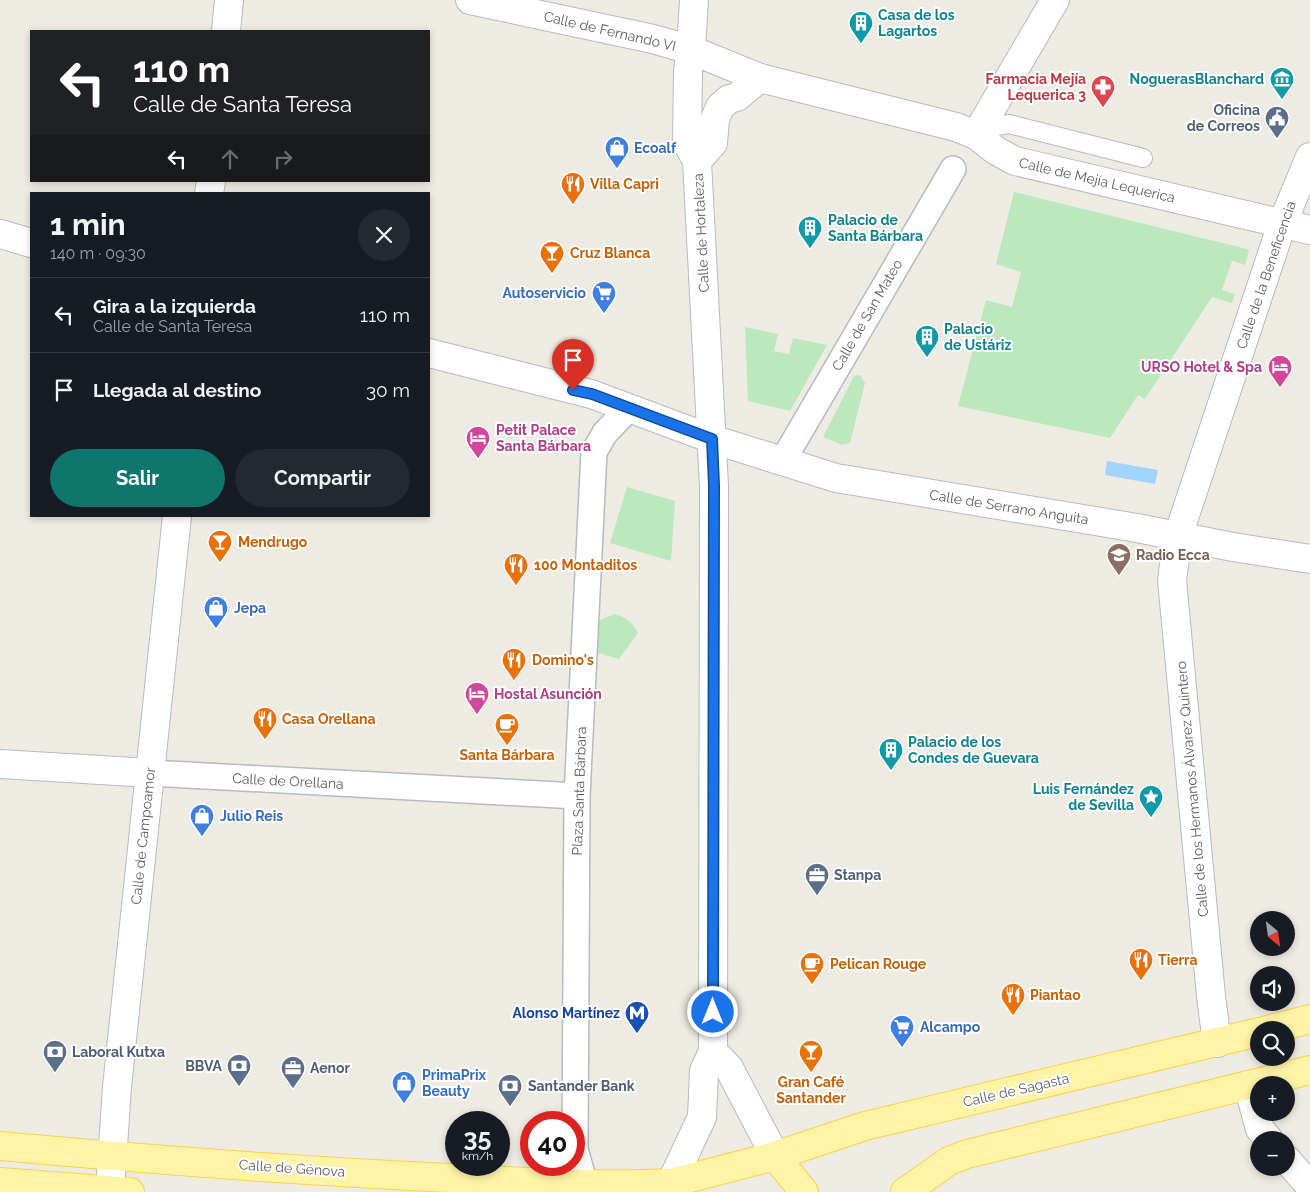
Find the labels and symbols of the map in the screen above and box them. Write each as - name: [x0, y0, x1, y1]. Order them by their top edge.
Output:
- place label: Casa de los Lagartos: [878, 7, 955, 39]
- street label: Calle de Fernando VI: [542, 8, 678, 54]
- building icon: Casa de los Lagartos: [848, 10, 874, 44]
- museum icon: NoguerasBlanchard: [1269, 66, 1295, 100]
- place label: Farmacia Mejía Lequerica 3: [986, 71, 1086, 103]
- place label: NoguerasBlanchard: [1130, 71, 1264, 87]
- pharmacy icon: Farmacia Mejía Lequerica 3: [1090, 74, 1116, 108]
- place label: Oficina de Correos: [1187, 102, 1260, 134]
- public building icon: Oficina de Correos: [1264, 105, 1290, 139]
- shop icon: Ecoalf: [604, 135, 630, 169]
- place label: Ecoalf: [634, 140, 677, 156]
- street label: Calle de Mejía Lequerica: [1017, 154, 1177, 206]
- restaurant icon: Villa Capri: [560, 171, 586, 205]
- street label: Calle de Hortaleza: [690, 173, 712, 293]
- place label: Villa Capri: [590, 176, 659, 192]
- street label: Calle de la Beneficencia: [1233, 199, 1299, 351]
- place label: Palacio de Santa Bárbara: [828, 212, 923, 244]
- building icon: Palacio de Santa Bárbara: [797, 215, 823, 249]
- bar icon: Cruz Blanca: [539, 240, 565, 274]
- place label: Cruz Blanca: [570, 245, 650, 261]
- street label: Calle de San Mateo: [829, 256, 905, 374]
- supermarket icon: Autoservicio: [591, 280, 617, 314]
- place label: Autoservicio: [502, 285, 587, 301]
- place label: Palacio de Ustáriz: [944, 321, 1011, 353]
- building icon: Palacio de Ustáriz: [914, 324, 940, 358]
- pin: [552, 339, 594, 390]
- hotel icon: URSO Hotel & Spa: [1267, 354, 1293, 388]
- place label: URSO Hotel & Spa: [1141, 359, 1262, 375]
- place label: Petit Palace Santa Bárbara: [496, 422, 591, 454]
- hotel icon: Petit Palace Santa Bárbara: [465, 425, 491, 459]
- street label: Calle de Serrano Anguita: [928, 487, 1090, 527]
- bar icon: Mendrugo: [207, 529, 233, 563]
- place label: Mendrugo: [238, 534, 308, 550]
- school or university icon: Radio Ecca: [1106, 542, 1132, 576]
- place label: Radio Ecca: [1136, 547, 1210, 563]
- restaurant icon: 100 Montaditos: [503, 552, 529, 586]
- place label: 100 Montaditos: [534, 557, 637, 573]
- shop icon: Jepa: [203, 595, 229, 629]
- place label: Jepa: [234, 600, 266, 616]
- restaurant icon: Domino's: [501, 647, 527, 681]
- place label: Domino's: [532, 652, 594, 668]
- street label: Calle de los Hermanos Álvarez Quintero: [1172, 660, 1211, 918]
- hotel icon: Hostal Asunción: [464, 681, 490, 715]
- place label: Hostal Asunción: [494, 686, 602, 702]
- restaurant icon: Casa Orellana: [252, 706, 278, 740]
- place label: Casa Orellana: [282, 711, 376, 727]
- cafe icon: Santa Bárbara: [494, 712, 520, 746]
- street label: Plaza Santa Bárbara: [569, 726, 589, 856]
- place label: Palacio de los Condes de Guevara: [908, 734, 1039, 766]
- building icon: Palacio de los Condes de Guevara: [878, 737, 904, 771]
- place label: Santa Bárbara: [459, 747, 555, 763]
- street label: Calle de Campoamor: [128, 766, 158, 905]
- street label: Calle de Orellana: [232, 770, 344, 792]
- place label: Luis Fernández de Sevilla: [1033, 781, 1134, 813]
- place icon: Luis Fernández de Sevilla: [1138, 784, 1164, 818]
- shop icon: Julio Reis: [189, 803, 215, 837]
- place label: Julio Reis: [220, 808, 283, 824]
- office icon: Stanpa: [804, 862, 830, 896]
- place label: Stanpa: [834, 867, 881, 883]
- north arrow: [1250, 911, 1295, 956]
- restaurant icon: Tierra: [1128, 947, 1154, 981]
- cafe icon: Pelican Rouge: [799, 951, 825, 985]
- place label: Tierra: [1158, 952, 1197, 968]
- place label: Pelican Rouge: [830, 956, 927, 972]
- restaurant icon: Piantao: [1000, 982, 1026, 1016]
- position arrow: [686, 985, 738, 1037]
- place label: Piantao: [1030, 987, 1081, 1003]
- metro station icon: Alonso Martínez: [624, 1000, 650, 1034]
- place label: Alonso Martínez: [512, 1005, 620, 1021]
- supermarket icon: Alcampo: [889, 1014, 915, 1048]
- place label: Alcampo: [920, 1019, 981, 1035]
- bank icon: Laboral Kutxa: [42, 1039, 68, 1073]
- bar icon: Gran Café Santander: [798, 1039, 824, 1073]
- place label: Laboral Kutxa: [72, 1044, 165, 1060]
- bank icon: BBVA: [226, 1053, 252, 1087]
- office icon: Aenor: [280, 1055, 306, 1089]
- place label: BBVA: [185, 1058, 223, 1074]
- place label: Aenor: [310, 1060, 351, 1076]
- place label: PrimaPrix Beauty: [422, 1067, 486, 1099]
- shop icon: PrimaPrix Beauty: [391, 1070, 417, 1104]
- street label: Calle de Sagasta: [961, 1070, 1071, 1110]
- bank icon: Santander Bank: [497, 1073, 523, 1107]
- place label: Gran Café Santander: [776, 1074, 846, 1106]
- place label: Santander Bank: [528, 1078, 635, 1094]
- speed limit sign: 40: [520, 1111, 585, 1176]
- street label: Calle de Génova: [238, 1156, 346, 1180]

